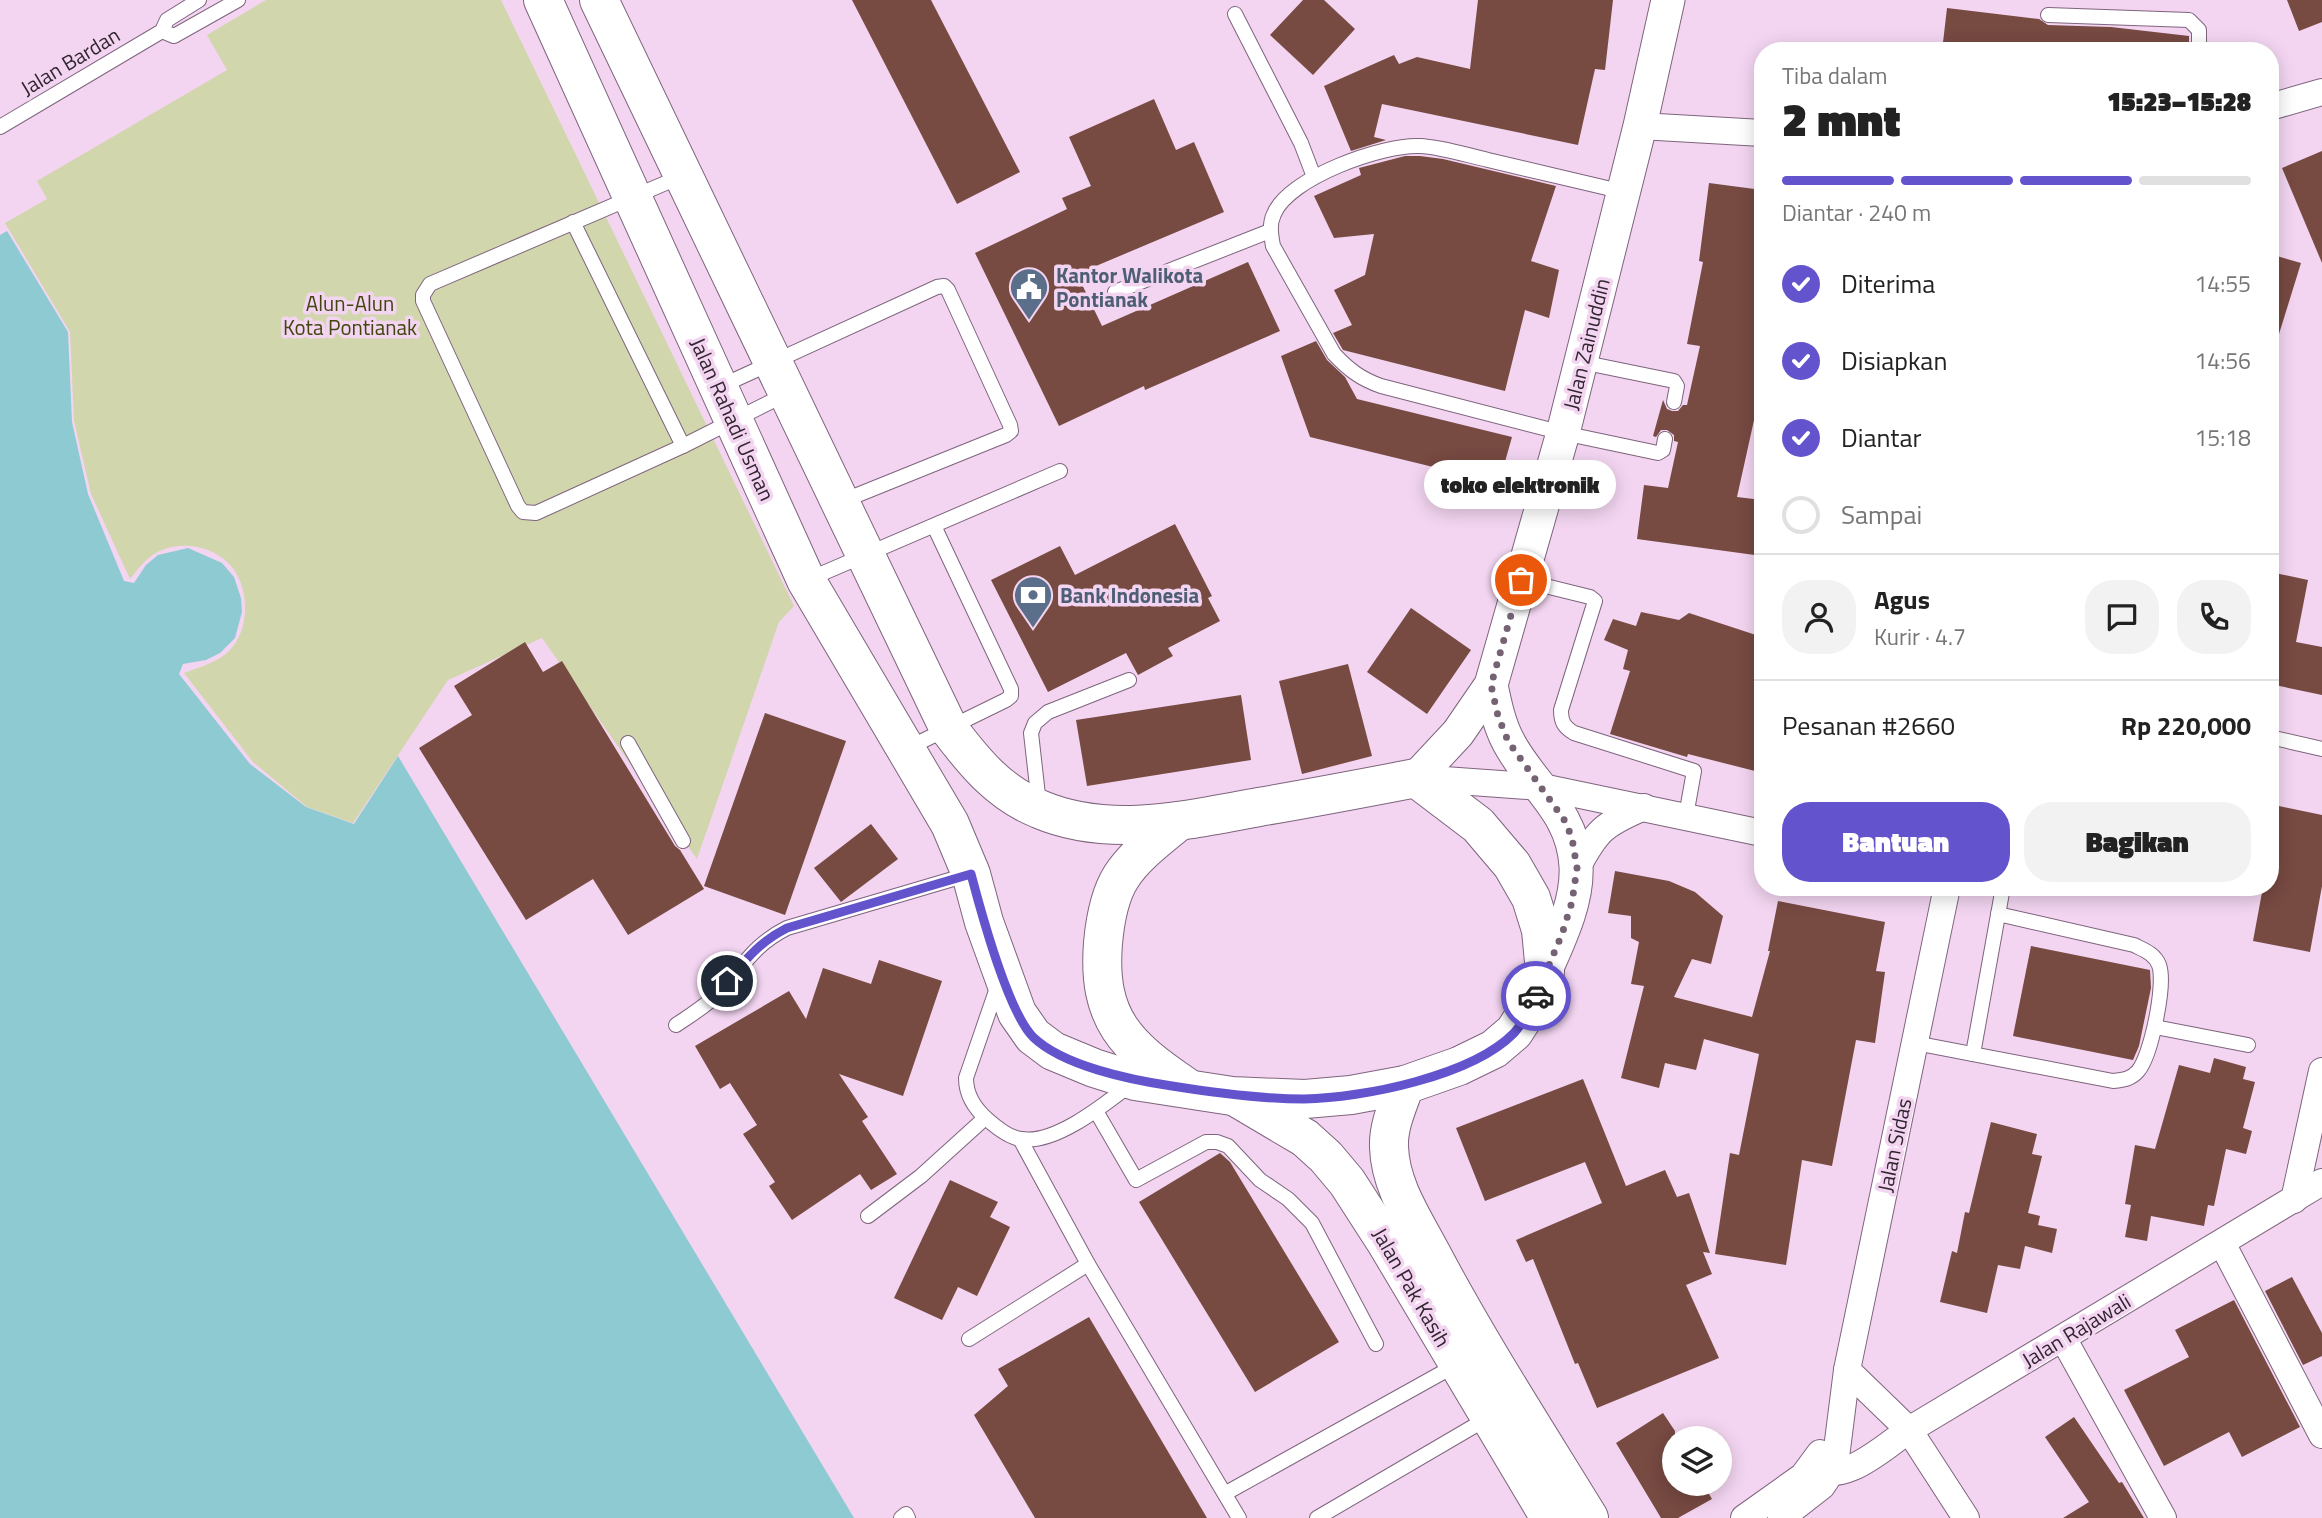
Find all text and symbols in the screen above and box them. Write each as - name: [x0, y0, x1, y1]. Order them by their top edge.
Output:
- street label: Jalan Bardan: [14, 19, 126, 103]
- text: Tiba dalam: [1782, 58, 1888, 93]
- text: 15:23–15:28: [2107, 82, 2251, 121]
- text: 2 mnt: [1782, 84, 1900, 154]
- text: Diantar · 240 m: [1782, 195, 1931, 230]
- place label: Kantor Walikota Pontianak: [1056, 259, 1203, 315]
- text: Diterima: [1841, 264, 1935, 303]
- icon: check: [1782, 265, 1820, 303]
- public building icon: Kantor Walikota Pontianak: [1008, 266, 1050, 321]
- text: 14:55: [2194, 266, 2251, 301]
- street label: Jalan Zainuddin: [1554, 275, 1618, 413]
- park label: Alun-Alun Kota Pontianak: [283, 287, 417, 343]
- street label: Jalan Rahadi Usman: [683, 332, 783, 506]
- text: Disiapkan: [1841, 341, 1947, 380]
- icon: check: [1782, 342, 1820, 380]
- text: 14:56: [2194, 343, 2251, 378]
- text: Diantar: [1841, 418, 1922, 457]
- icon: check: [1782, 419, 1820, 457]
- text: 15:18: [2194, 420, 2251, 455]
- callout: toko elektronik: [1425, 461, 1617, 510]
- text: toko elektronik: [1441, 467, 1599, 502]
- text: Sampai: [1841, 495, 1922, 534]
- pin: [1491, 550, 1551, 610]
- icon: bag: [1502, 561, 1540, 599]
- bank icon: Bank Indonesia: [1012, 574, 1054, 629]
- place label: Bank Indonesia: [1060, 579, 1200, 611]
- button: person: [1782, 580, 1856, 654]
- text: Agus: [1874, 580, 1930, 619]
- button: chat: [2085, 580, 2159, 654]
- button: phone: [2177, 580, 2251, 654]
- text: Kurir · 4.7: [1874, 619, 1966, 654]
- text: Pesanan #2660: [1782, 706, 1955, 745]
- text: Rp 220,000: [2121, 706, 2251, 745]
- button: Bantuan: [1782, 802, 2010, 882]
- button: Bagikan: [2024, 802, 2251, 882]
- pin: [697, 951, 757, 1011]
- courier: [1501, 961, 1571, 1031]
- icon: home: [708, 962, 746, 1000]
- icon: car: [1517, 977, 1555, 1015]
- street label: Jalan Sidas: [1868, 1095, 1920, 1195]
- street label: Jalan Pak Kasih: [1365, 1221, 1459, 1353]
- street label: Jalan Rajawali: [2015, 1285, 2137, 1375]
- map controls: [1662, 1426, 1732, 1496]
- button: layers: [1662, 1426, 1732, 1496]

